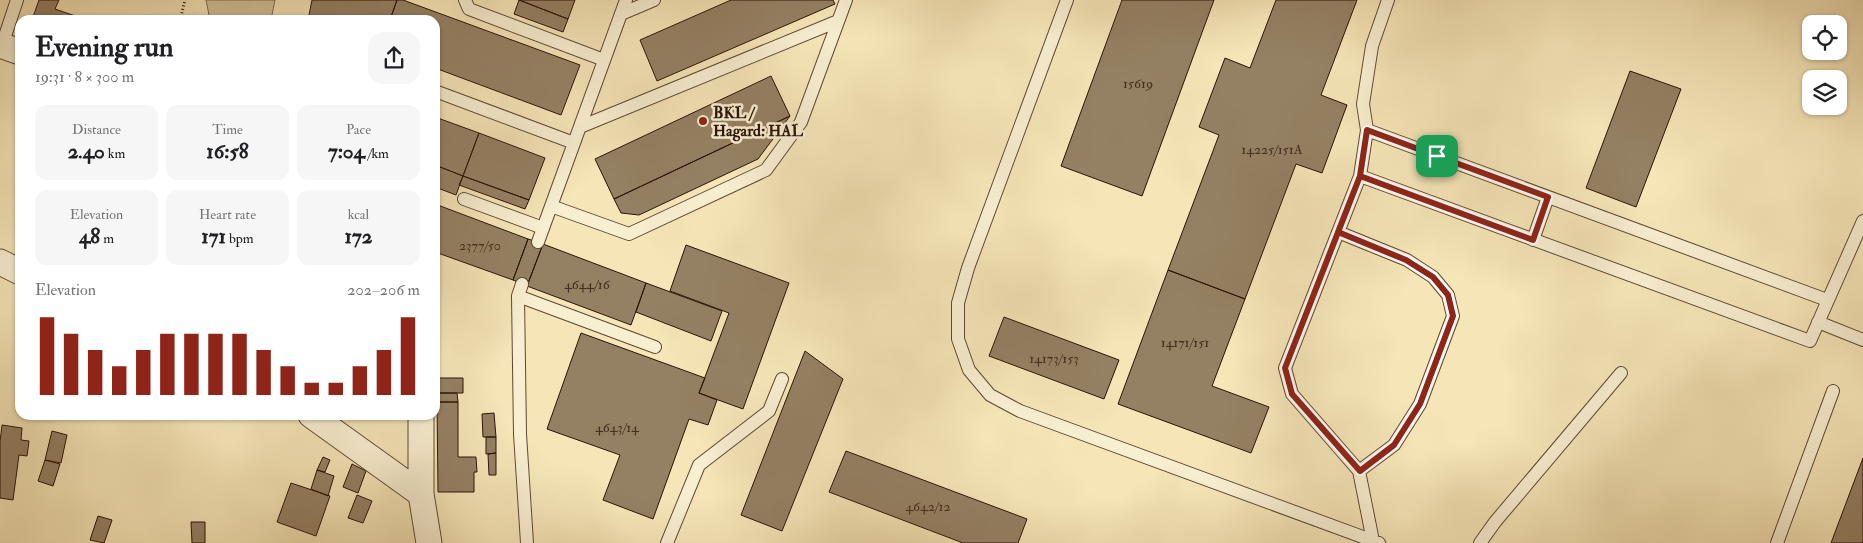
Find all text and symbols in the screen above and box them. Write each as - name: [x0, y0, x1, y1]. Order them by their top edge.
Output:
- map controls: [1802, 15, 1847, 115]
- button: locate: [1802, 15, 1847, 60]
- text: Evening run: [35, 30, 173, 65]
- button: share: [368, 32, 420, 84]
- text: 19:31 · 8 × 300 m: [35, 67, 134, 87]
- button: layers: [1802, 70, 1847, 115]
- house number: 15619: [1123, 75, 1153, 92]
- place label: BKL / Hagard: HAL: [713, 103, 803, 142]
- marker: BKL / Hagard: HAL: [697, 115, 709, 127]
- text: Distance: [72, 121, 121, 138]
- text: Time: [212, 121, 243, 138]
- text: Pace: [346, 121, 371, 138]
- pin: [1416, 135, 1458, 177]
- text: 2.40: [68, 138, 105, 165]
- text: 16:58: [206, 138, 249, 165]
- text: 7:04: [328, 138, 365, 165]
- house number: 14225/151A: [1241, 141, 1303, 158]
- icon: arrive: [1423, 142, 1451, 170]
- text: km: [105, 145, 125, 162]
- text: /km: [365, 145, 389, 162]
- text: Elevation: [70, 206, 123, 223]
- text: Heart rate: [199, 206, 256, 223]
- text: kcal: [348, 206, 369, 223]
- text: 48: [79, 223, 100, 250]
- text: 171: [201, 223, 226, 250]
- text: 172: [345, 223, 372, 250]
- text: m: [100, 230, 114, 247]
- text: bpm: [226, 230, 254, 247]
- house number: 2377/50: [459, 237, 501, 254]
- house number: 4644/16: [564, 276, 611, 293]
- text: Elevation: [35, 280, 96, 300]
- text: 202–206 m: [347, 280, 420, 300]
- house number: 14171/151: [1161, 334, 1209, 351]
- house number: 14173/153: [1029, 350, 1079, 367]
- house number: 4643/14: [595, 419, 640, 436]
- house number: 4642/12: [906, 498, 950, 515]

